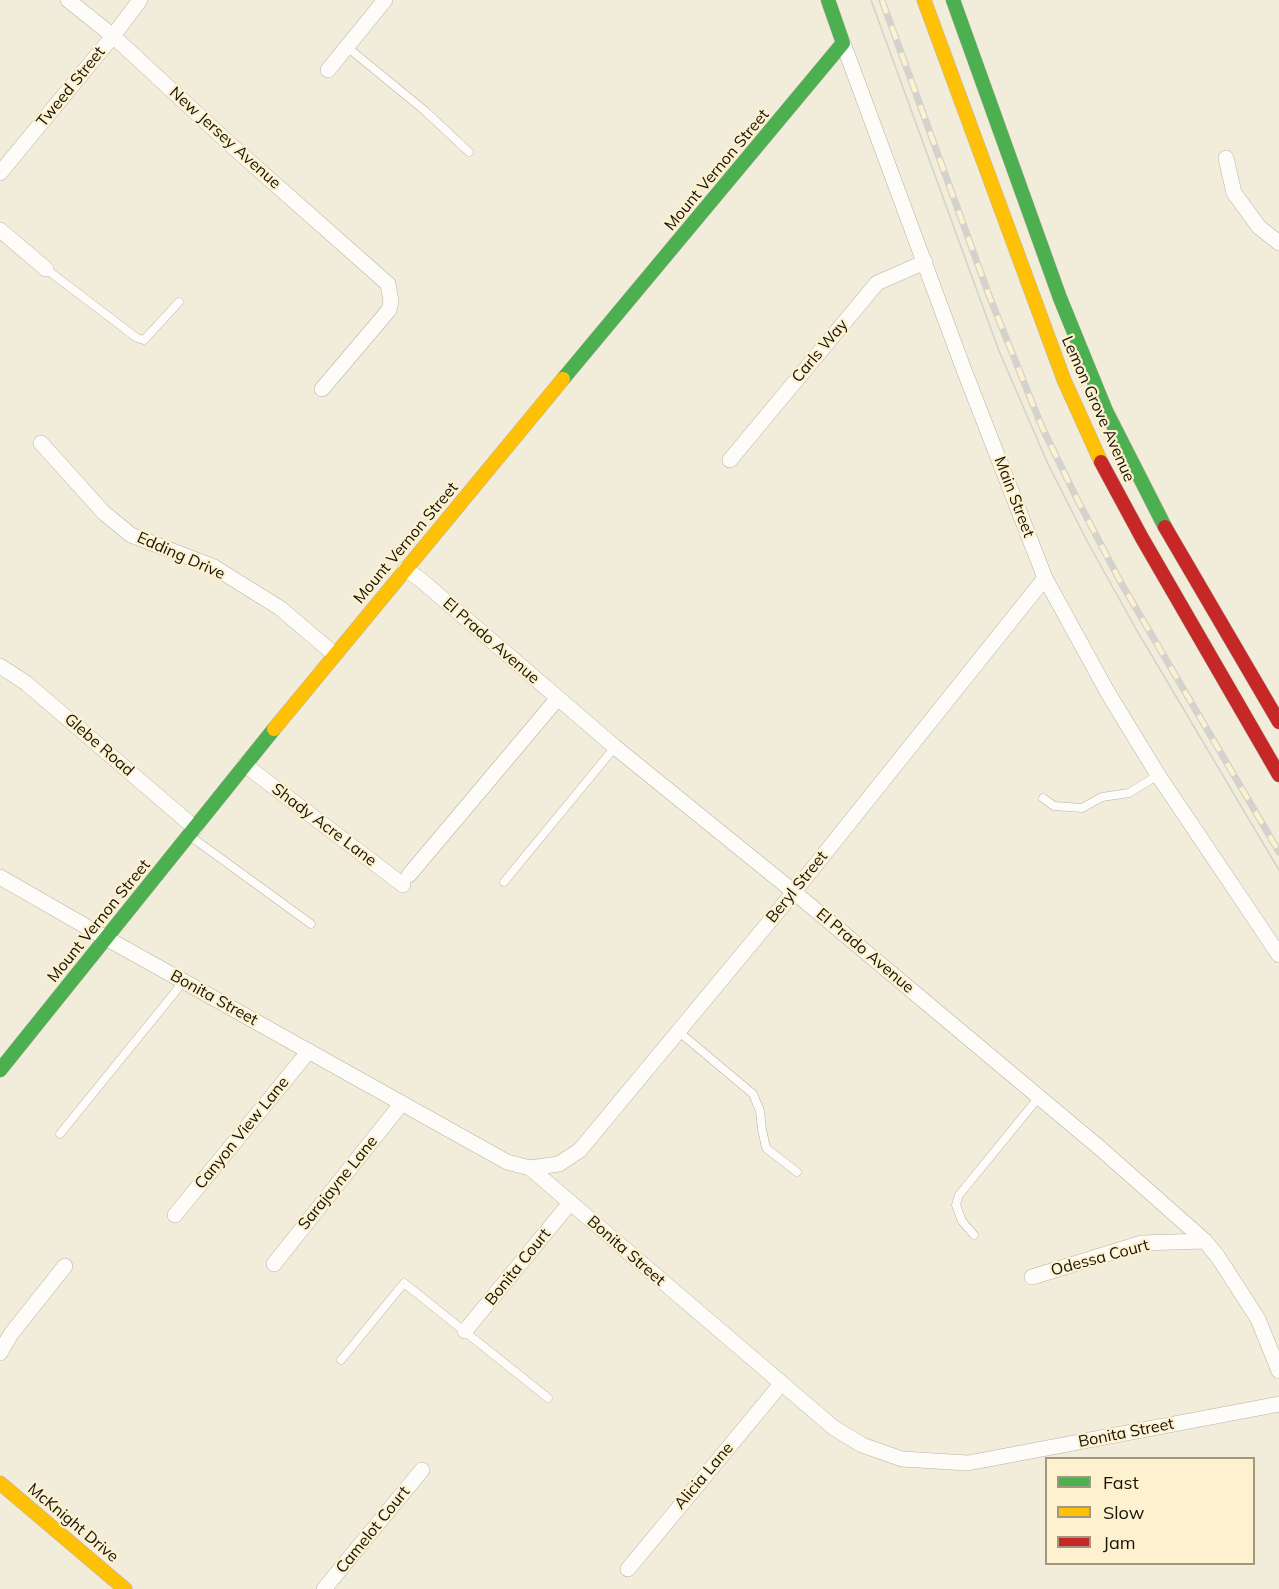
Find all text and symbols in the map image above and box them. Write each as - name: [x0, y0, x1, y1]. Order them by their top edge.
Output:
- street label: Tweed Street: [33, 43, 109, 131]
- street label: New Jersey Avenue: [165, 83, 285, 193]
- street label: Mount Vernon Street: [661, 105, 773, 235]
- street label: Carls Way: [788, 315, 852, 387]
- street label: Lemon Grove Avenue: [1057, 333, 1139, 485]
- street label: Main Street: [990, 454, 1038, 540]
- street label: Mount Vernon Street: [350, 478, 462, 608]
- street label: Edding Drive: [134, 528, 228, 584]
- street label: El Prado Avenue: [439, 594, 543, 688]
- street label: Glebe Road: [60, 710, 138, 780]
- street label: Shady Acre Lane: [268, 779, 380, 871]
- street label: Beryl Street: [762, 847, 832, 927]
- street label: Mount Vernon Street: [44, 856, 154, 986]
- street label: El Prado Avenue: [812, 905, 918, 997]
- street label: Bonita Street: [167, 966, 261, 1030]
- street label: Canyon View Lane: [191, 1073, 293, 1193]
- street label: Sarajayne Lane: [294, 1132, 382, 1234]
- street label: Bonita Street: [583, 1212, 669, 1290]
- street label: Bonita Court: [481, 1225, 555, 1309]
- street label: Odessa Court: [1049, 1236, 1151, 1280]
- street label: Bonita Street: [1077, 1414, 1175, 1452]
- street label: Alicia Lane: [671, 1439, 737, 1513]
- legend: [1045, 1457, 1255, 1565]
- text: Fast: [1103, 1471, 1139, 1494]
- street label: McKnight Drive: [24, 1480, 122, 1566]
- street label: Camelot Court: [332, 1483, 414, 1577]
- text: Slow: [1103, 1501, 1144, 1524]
- text: Jam: [1103, 1531, 1136, 1554]

